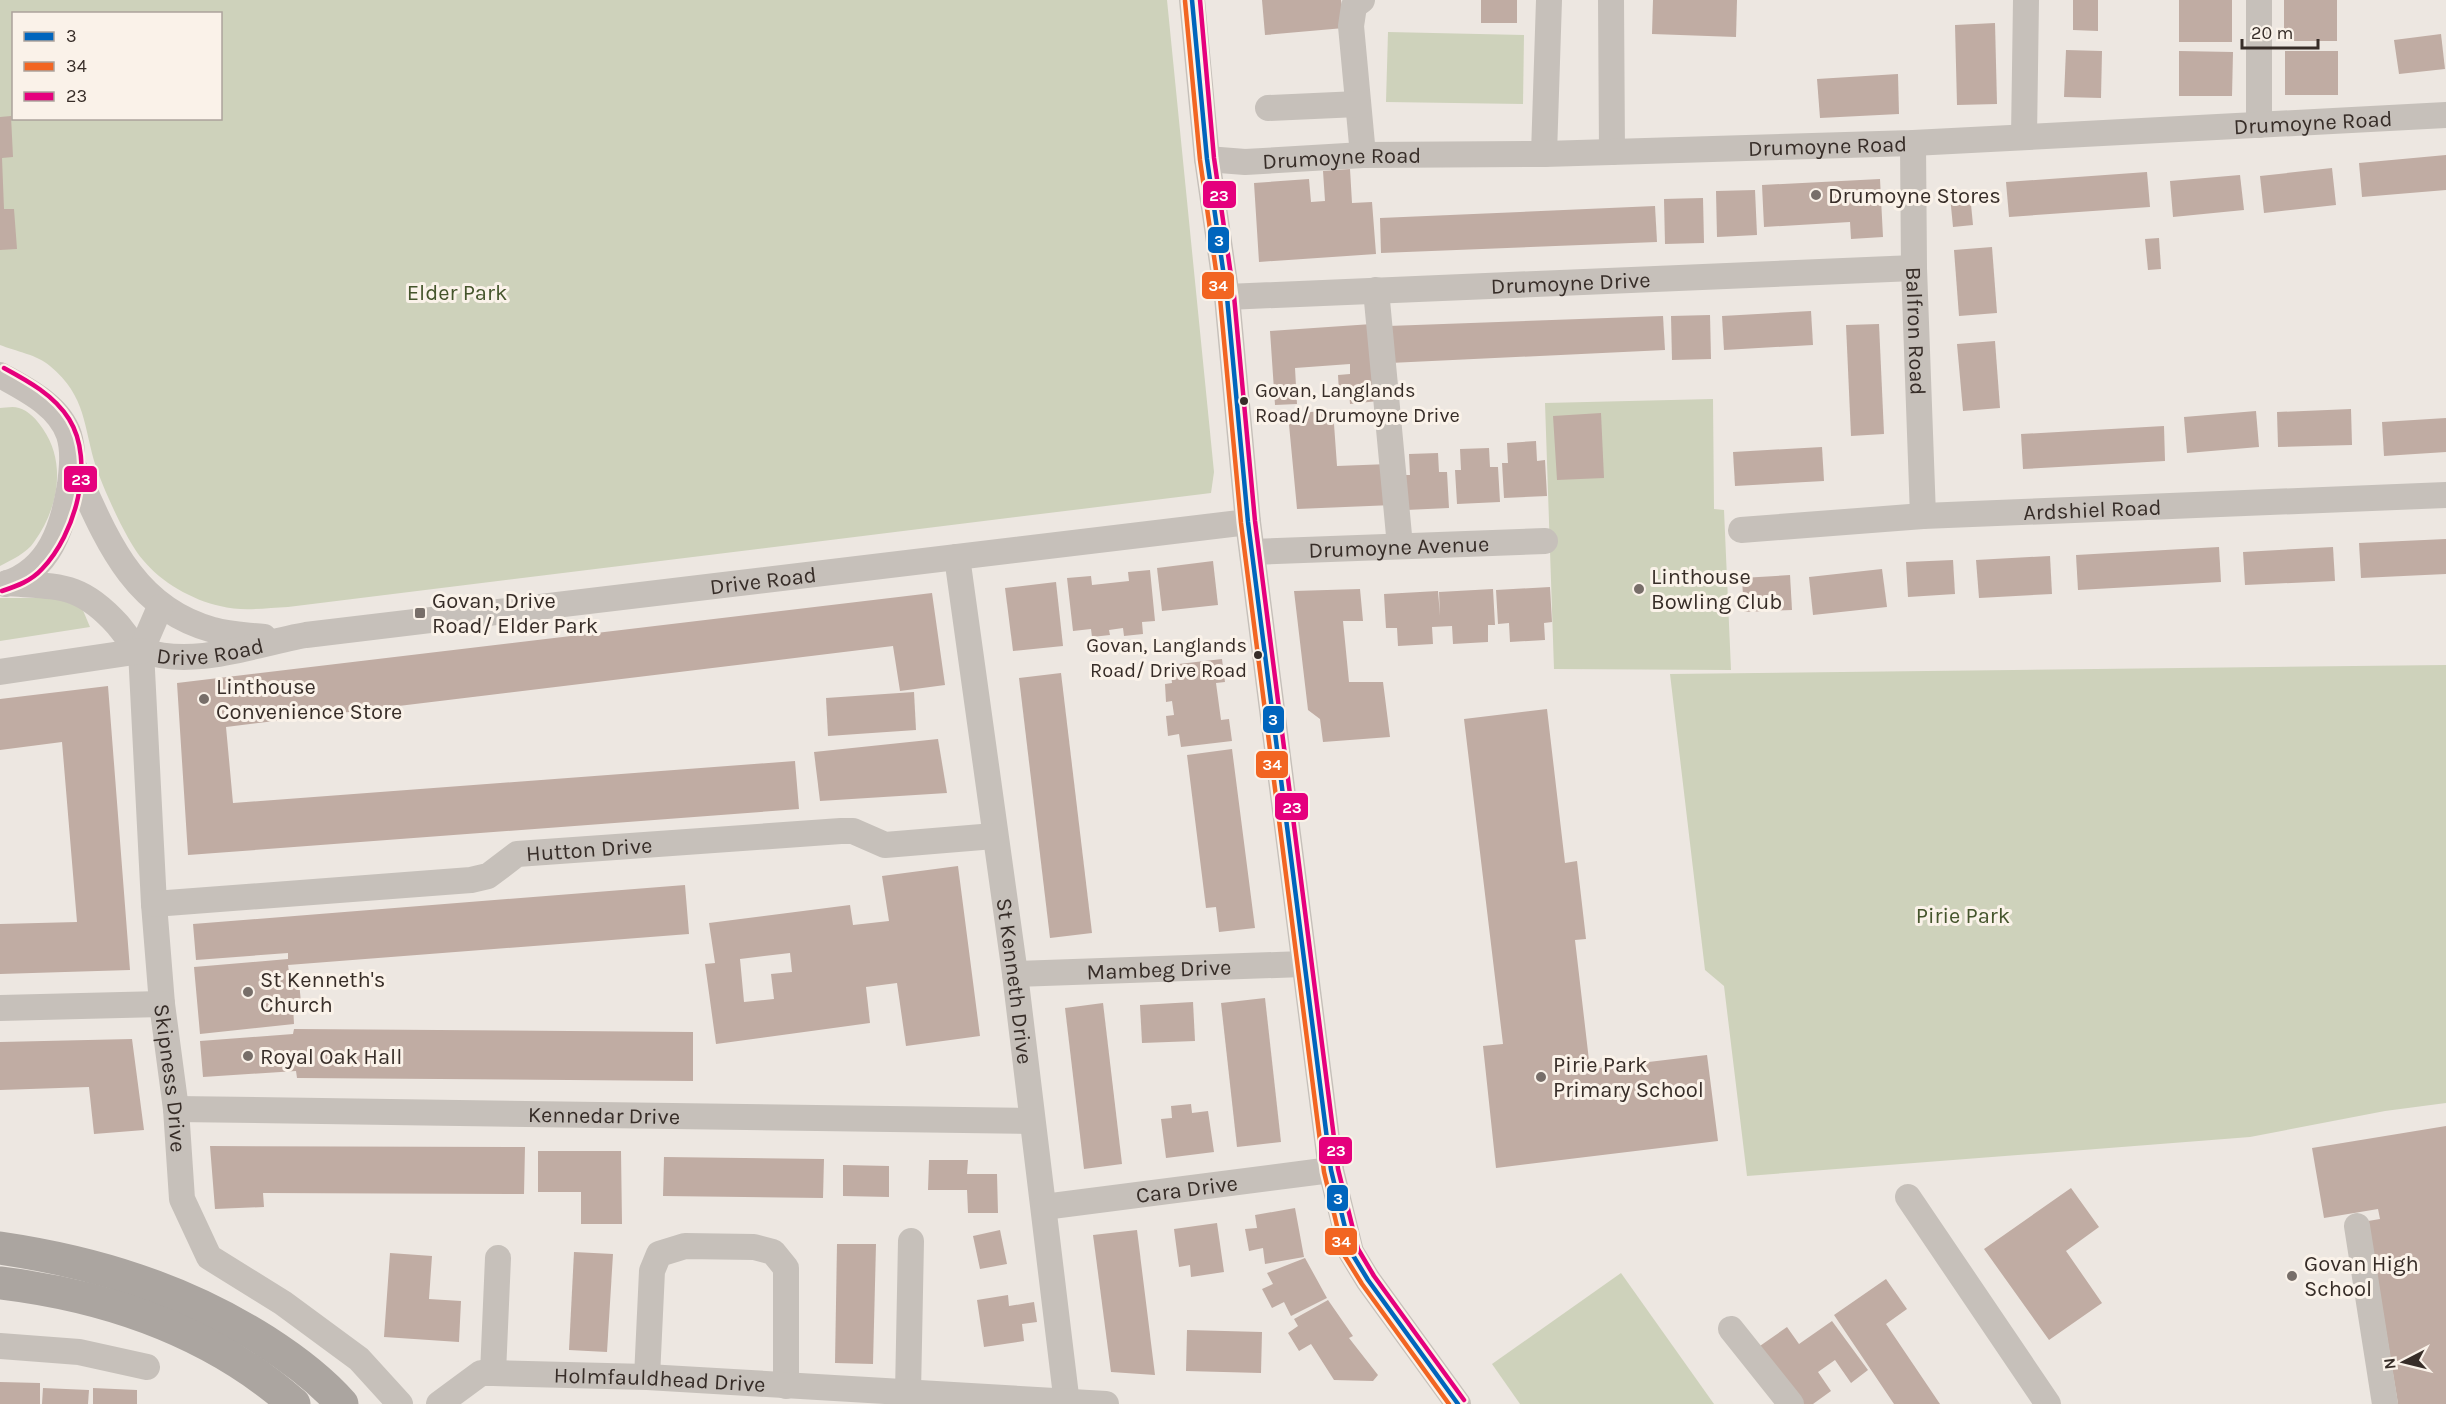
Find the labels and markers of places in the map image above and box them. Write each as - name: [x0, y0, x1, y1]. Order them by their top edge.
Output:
- place label: Drumoyne Stores: [1828, 183, 2001, 209]
- marker: Drumoyne Stores: [1809, 188, 1823, 202]
- place label: Govan, Langlands Road/ Drumoyne Drive: [1255, 379, 1460, 427]
- marker: Govan, Langlands Road/ Drumoyne Drive: [1238, 395, 1250, 407]
- place label: Linthouse Bowling Club: [1651, 564, 1782, 615]
- marker: Linthouse Bowling Club: [1632, 582, 1646, 596]
- place label: Govan, Drive Road/ Elder Park: [432, 588, 598, 639]
- marker: Govan, Drive Road/ Elder Park: [413, 606, 427, 620]
- place label: Govan, Langlands Road/ Drive Road: [1086, 634, 1247, 682]
- marker: Govan, Langlands Road/ Drive Road: [1252, 649, 1264, 661]
- place label: Linthouse Convenience Store: [216, 674, 402, 725]
- marker: Linthouse Convenience Store: [197, 692, 211, 706]
- place label: St Kenneth's Church: [260, 967, 385, 1018]
- marker: St Kenneth's Church: [241, 985, 255, 999]
- place label: Royal Oak Hall: [260, 1044, 402, 1070]
- marker: Royal Oak Hall: [241, 1049, 255, 1063]
- place label: Pirie Park Primary School: [1553, 1052, 1704, 1103]
- marker: Pirie Park Primary School: [1534, 1070, 1548, 1084]
- place label: Govan High School: [2304, 1251, 2419, 1302]
- marker: Govan High School: [2285, 1269, 2299, 1283]

